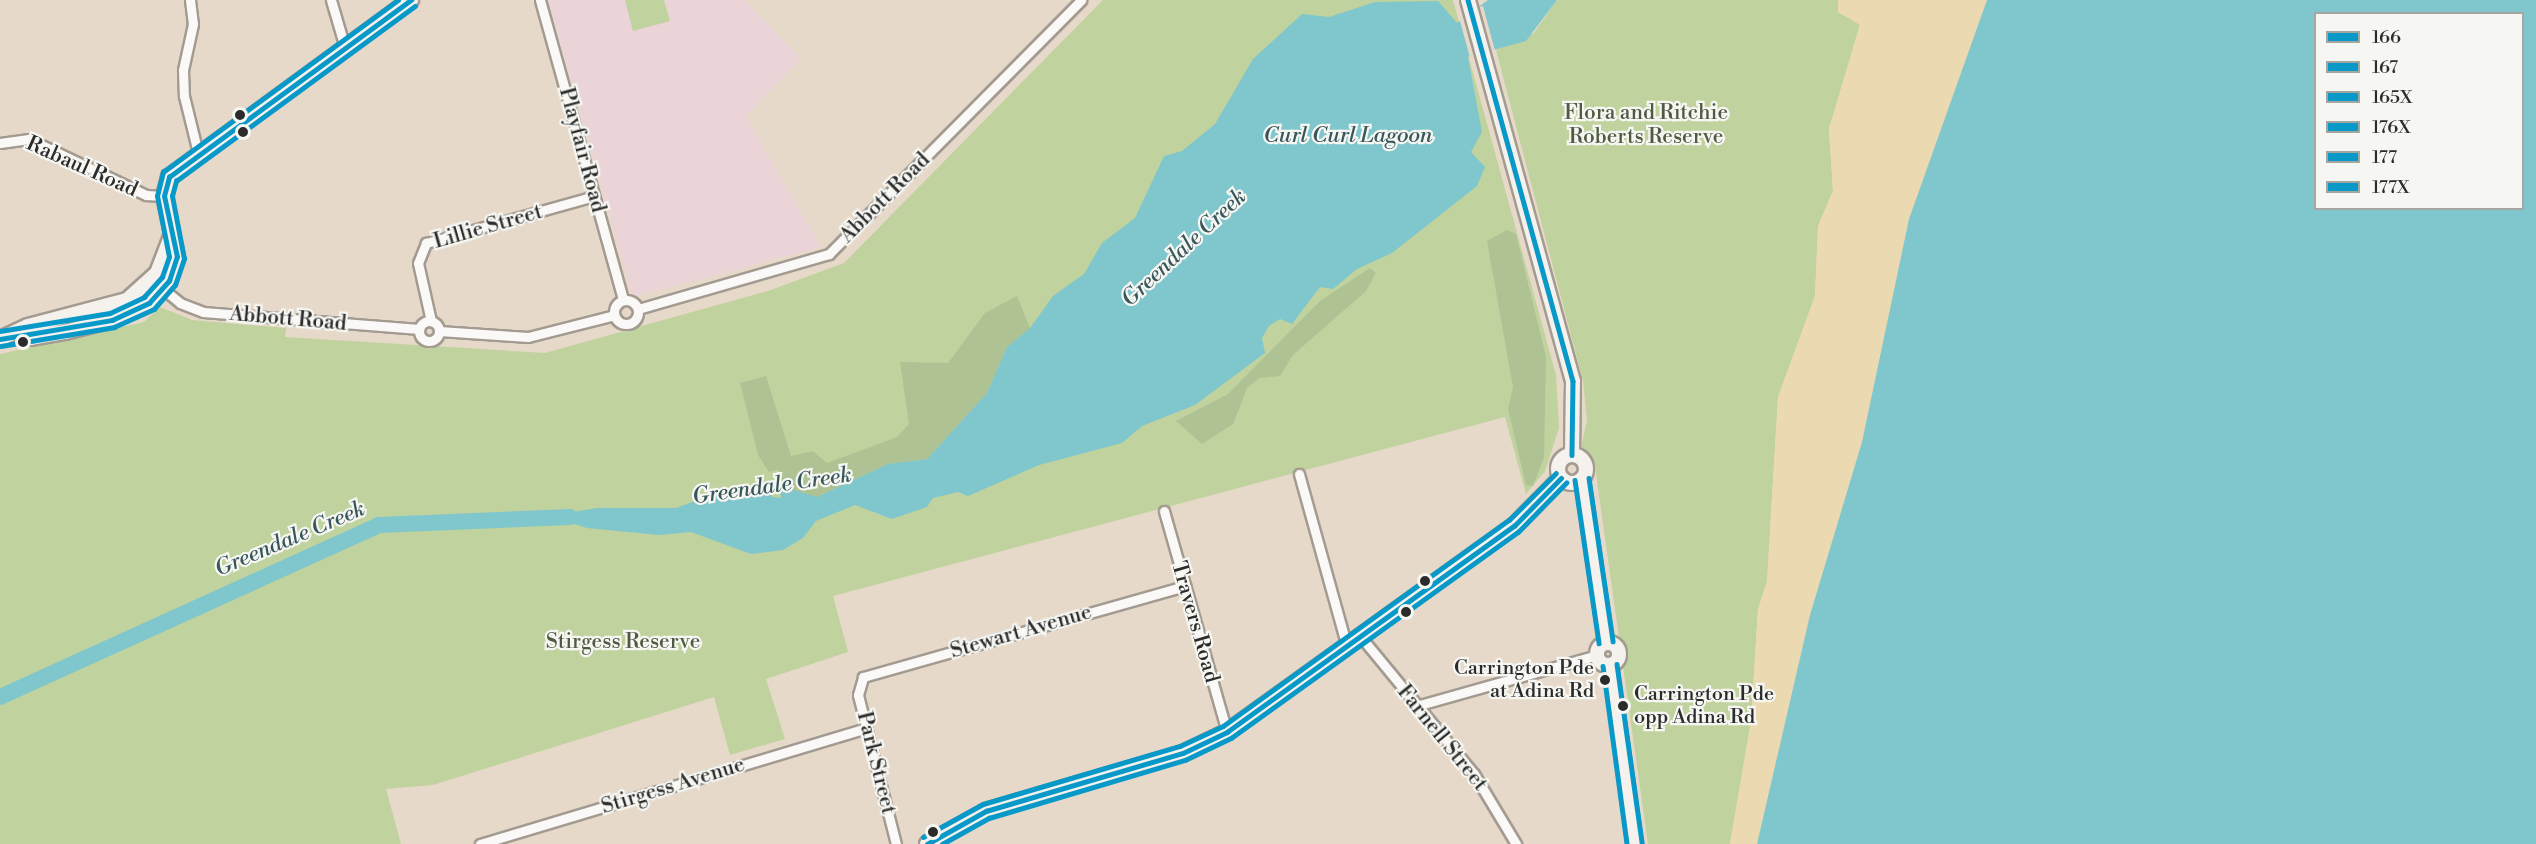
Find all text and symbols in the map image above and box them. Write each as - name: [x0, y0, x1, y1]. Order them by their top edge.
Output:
- legend: [2314, 12, 2524, 210]
- text: 166: [2372, 26, 2401, 49]
- text: 167: [2372, 56, 2398, 79]
- street label: Playfair Road: [553, 85, 611, 215]
- text: 165X: [2372, 86, 2412, 109]
- park label: Flora and Ritchie Roberts Reserve: [1564, 100, 1728, 150]
- unlabelled marker: [234, 109, 246, 121]
- text: 176X: [2372, 116, 2410, 139]
- water label: Curl Curl Lagoon: [1264, 123, 1432, 149]
- unlabelled marker: [237, 126, 249, 138]
- street label: Rabaul Road: [22, 131, 142, 203]
- text: 177: [2372, 146, 2397, 169]
- street label: Abbott Road: [835, 148, 935, 248]
- text: 177X: [2372, 176, 2409, 199]
- water label: Greendale Creek: [1116, 184, 1252, 312]
- street label: Lillie Street: [431, 199, 545, 255]
- street label: Abbott Road: [228, 301, 348, 337]
- unlabelled marker: [17, 336, 29, 348]
- water label: Greendale Creek: [691, 462, 853, 510]
- water label: Greendale Creek: [211, 495, 369, 583]
- street label: Travers Road: [1166, 558, 1224, 686]
- unlabelled marker: [1419, 575, 1431, 587]
- street label: Stewart Avenue: [947, 600, 1095, 664]
- unlabelled marker: [1400, 606, 1412, 618]
- park label: Stirgess Reserve: [546, 629, 700, 655]
- place label: Carrington Pde at Adina Rd: [1454, 656, 1594, 703]
- marker: Carrington Pde at Adina Rd: [1599, 674, 1611, 686]
- street label: Farnell Street: [1391, 680, 1493, 796]
- place label: Carrington Pde opp Adina Rd: [1634, 682, 1774, 729]
- marker: Carrington Pde opp Adina Rd: [1617, 700, 1629, 712]
- street label: Park Street: [851, 709, 901, 817]
- street label: Stirgess Avenue: [598, 752, 748, 820]
- unlabelled marker: [927, 826, 939, 838]

